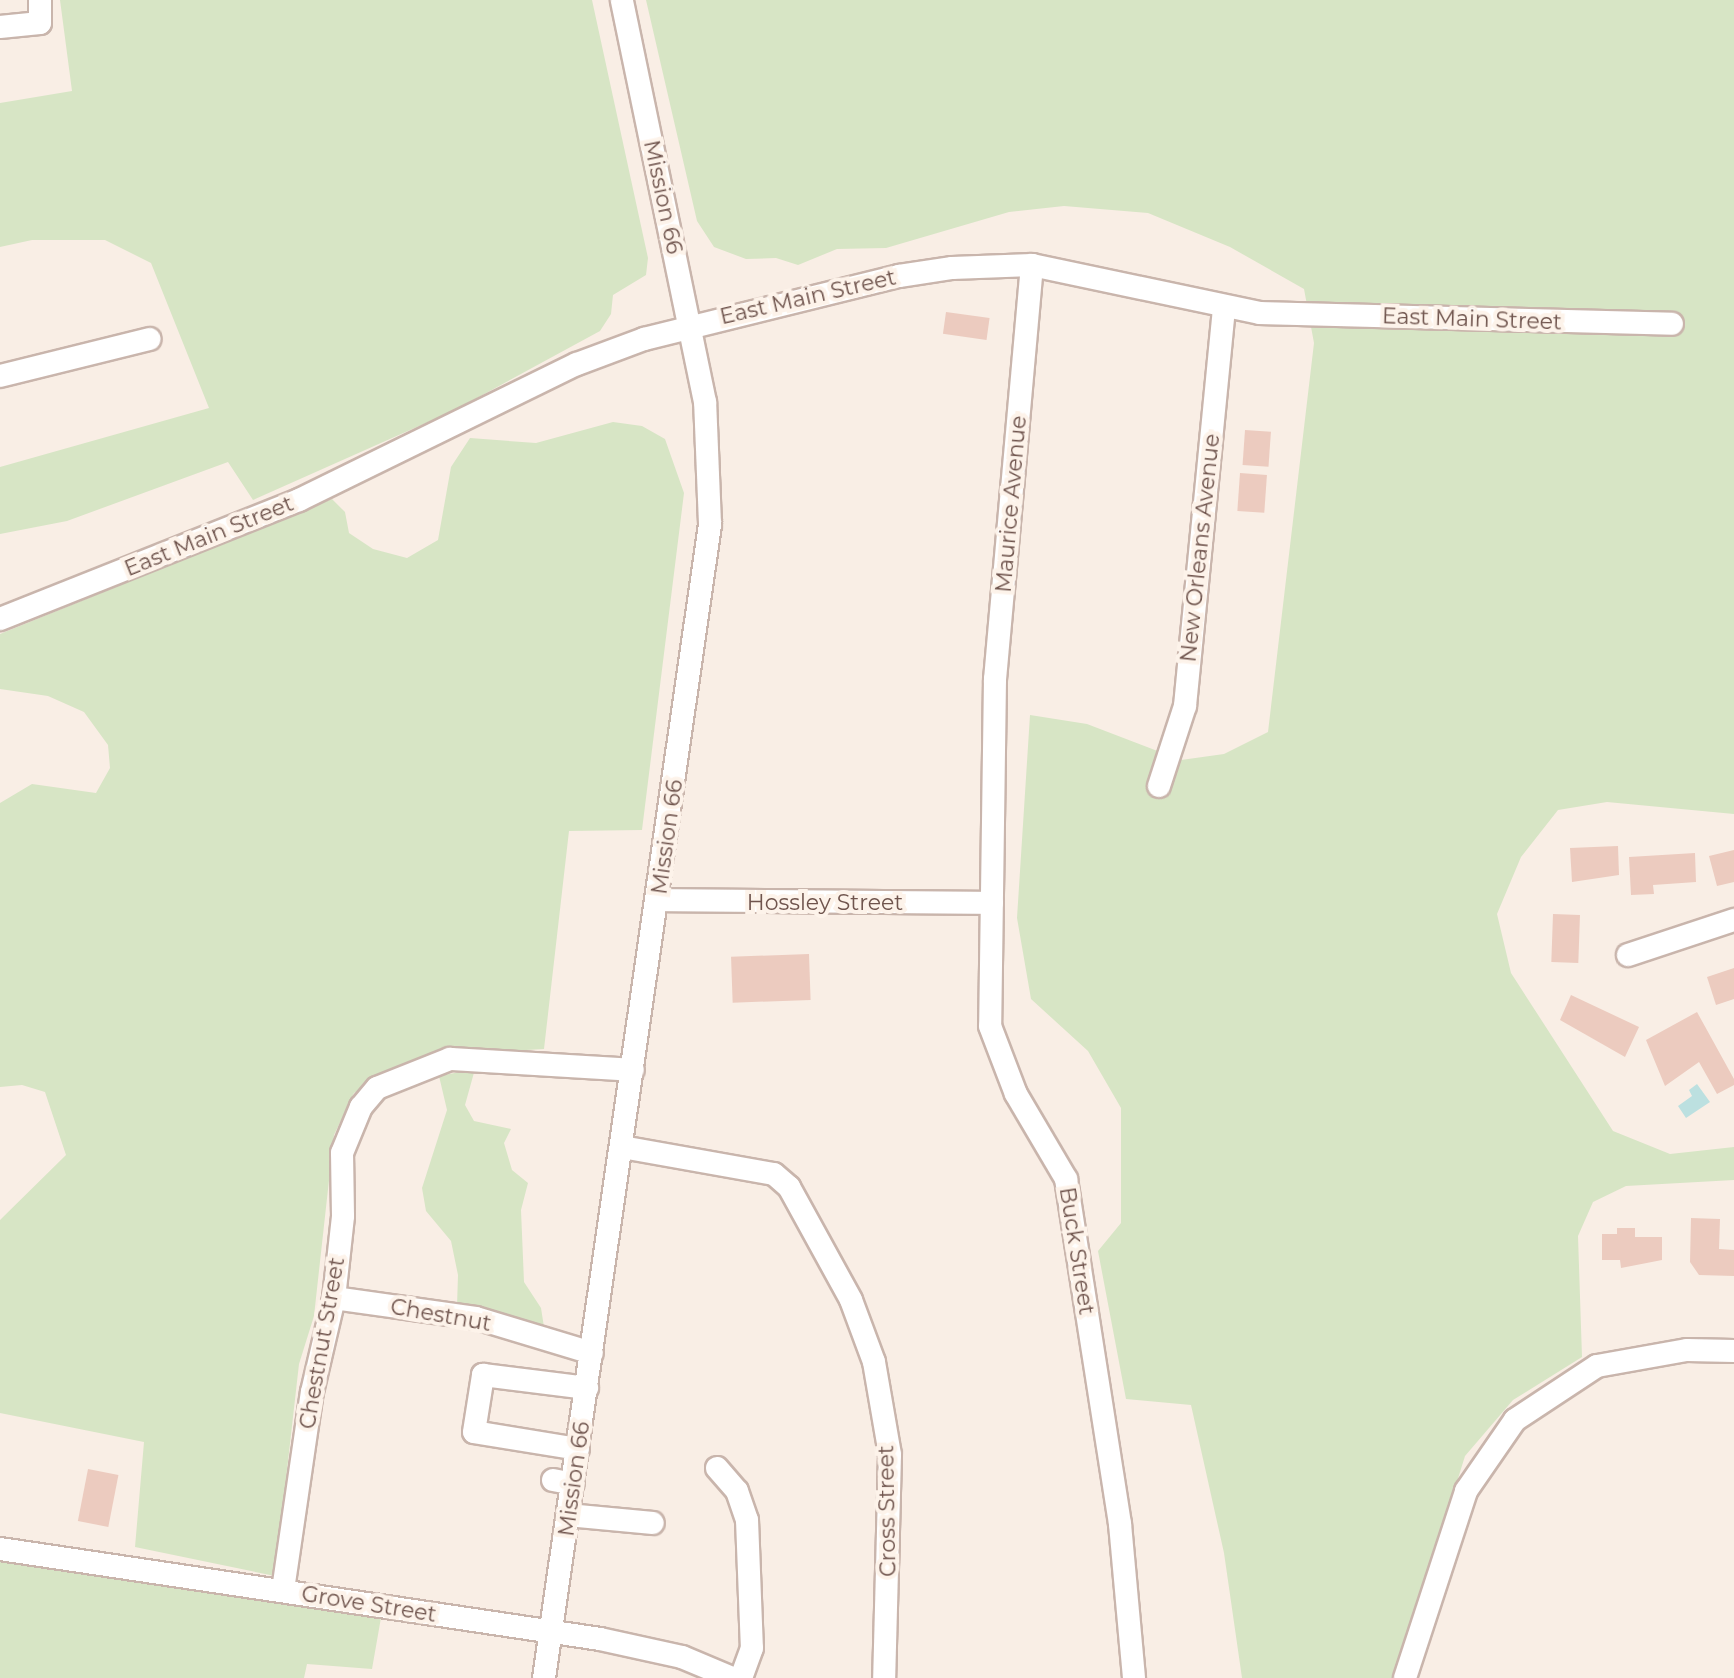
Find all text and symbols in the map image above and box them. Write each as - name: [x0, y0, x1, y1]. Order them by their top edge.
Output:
- street label: Mission 66: [638, 138, 688, 256]
- street label: East Main Street: [717, 264, 899, 330]
- street label: East Main Street: [1382, 303, 1562, 335]
- street label: Maurice Avenue: [990, 414, 1032, 594]
- street label: New Orleans Avenue: [1175, 433, 1225, 663]
- street label: East Main Street: [121, 490, 297, 582]
- street label: Mission 66: [646, 778, 688, 896]
- street label: Hossley Street: [747, 890, 903, 916]
- street label: Buck Street: [1054, 1185, 1100, 1317]
- street label: Chestnut Street: [294, 1255, 350, 1431]
- street label: Chestnut: [388, 1293, 494, 1337]
- street label: Mission 66: [553, 1420, 595, 1538]
- street label: Cross Street: [873, 1445, 901, 1577]
- street label: Grove Street: [300, 1580, 438, 1628]

